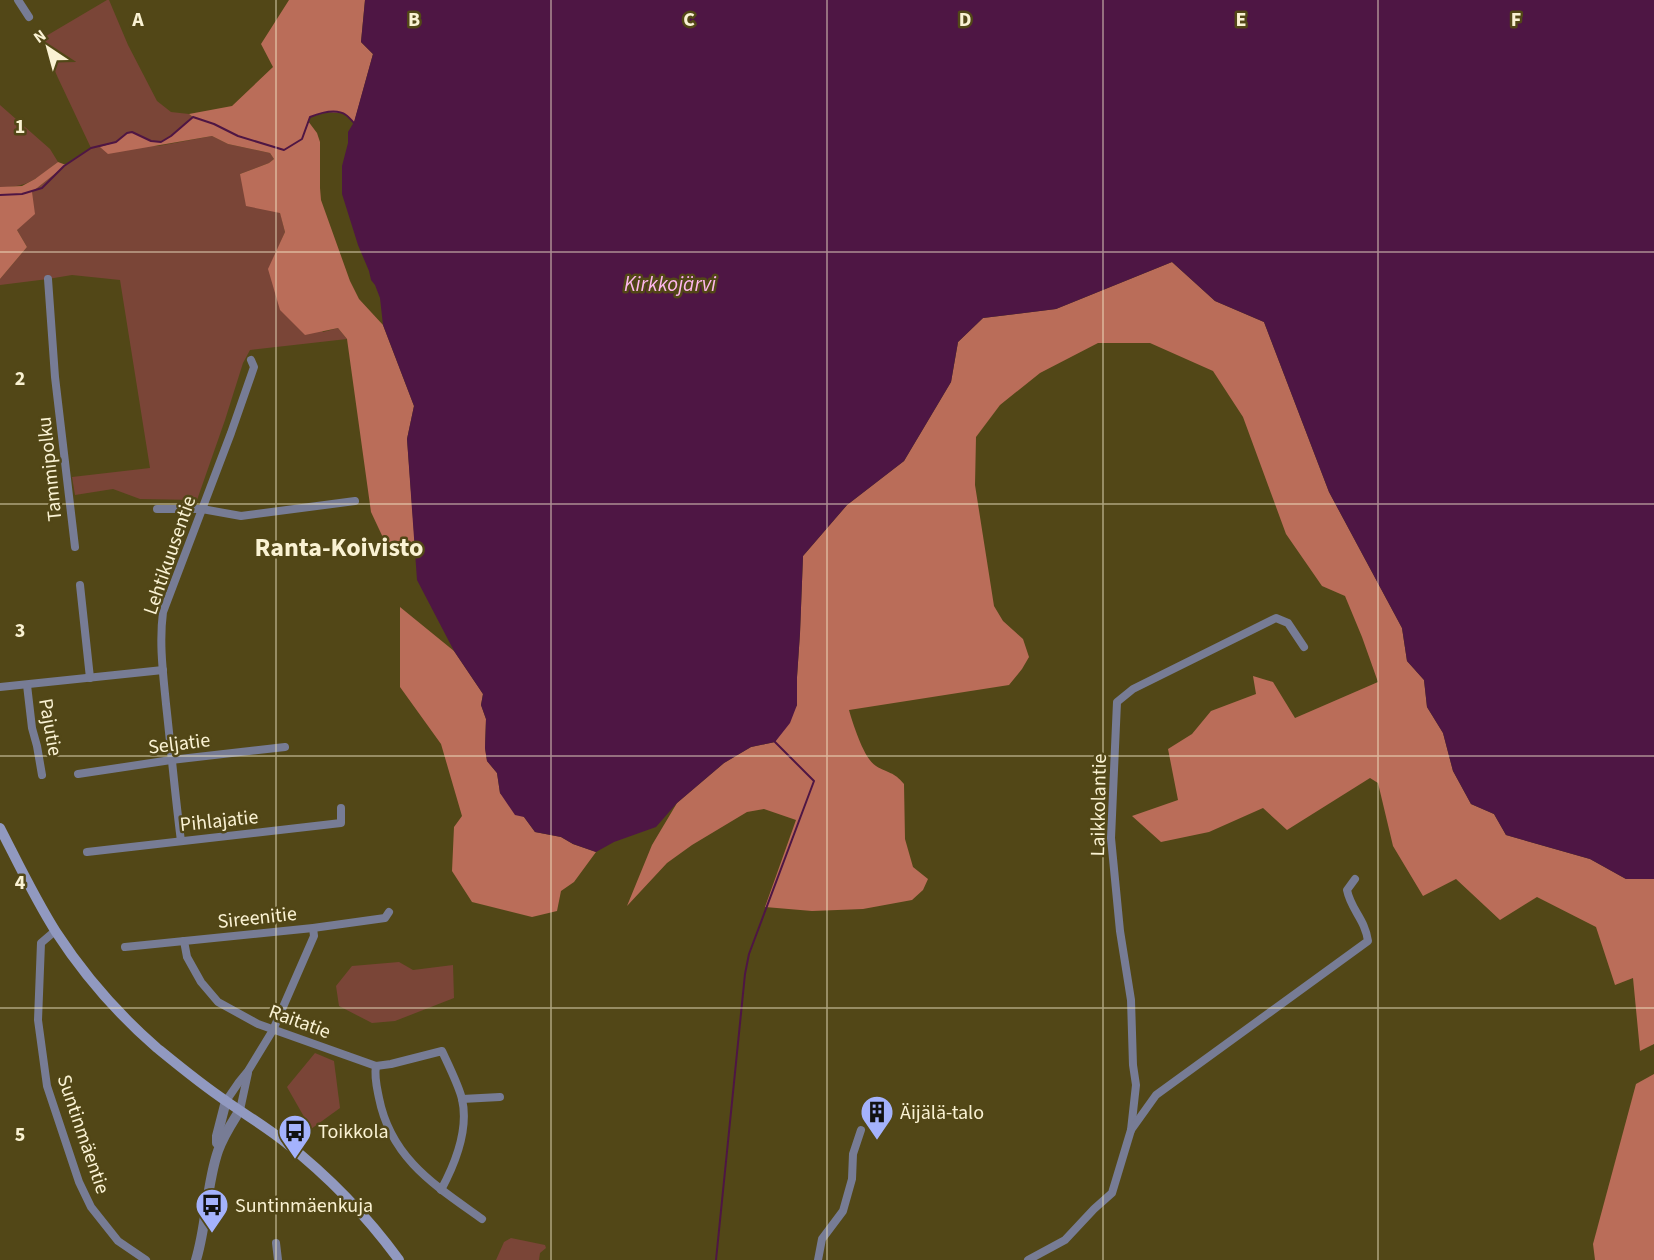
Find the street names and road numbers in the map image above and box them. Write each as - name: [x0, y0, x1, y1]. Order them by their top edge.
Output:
- street label: Tammipolku: [31, 415, 69, 523]
- street label: Lehtikuusentie: [136, 492, 203, 619]
- street label: Pajutie: [31, 696, 69, 758]
- street label: Seljatie: [147, 726, 212, 762]
- street label: Laikkolantie: [1084, 753, 1114, 857]
- street label: Pihlajatie: [179, 803, 260, 839]
- street label: Sireenitie: [216, 900, 298, 936]
- street label: Raitatie: [265, 998, 335, 1046]
- street label: Suntinmäentie: [50, 1071, 117, 1198]

